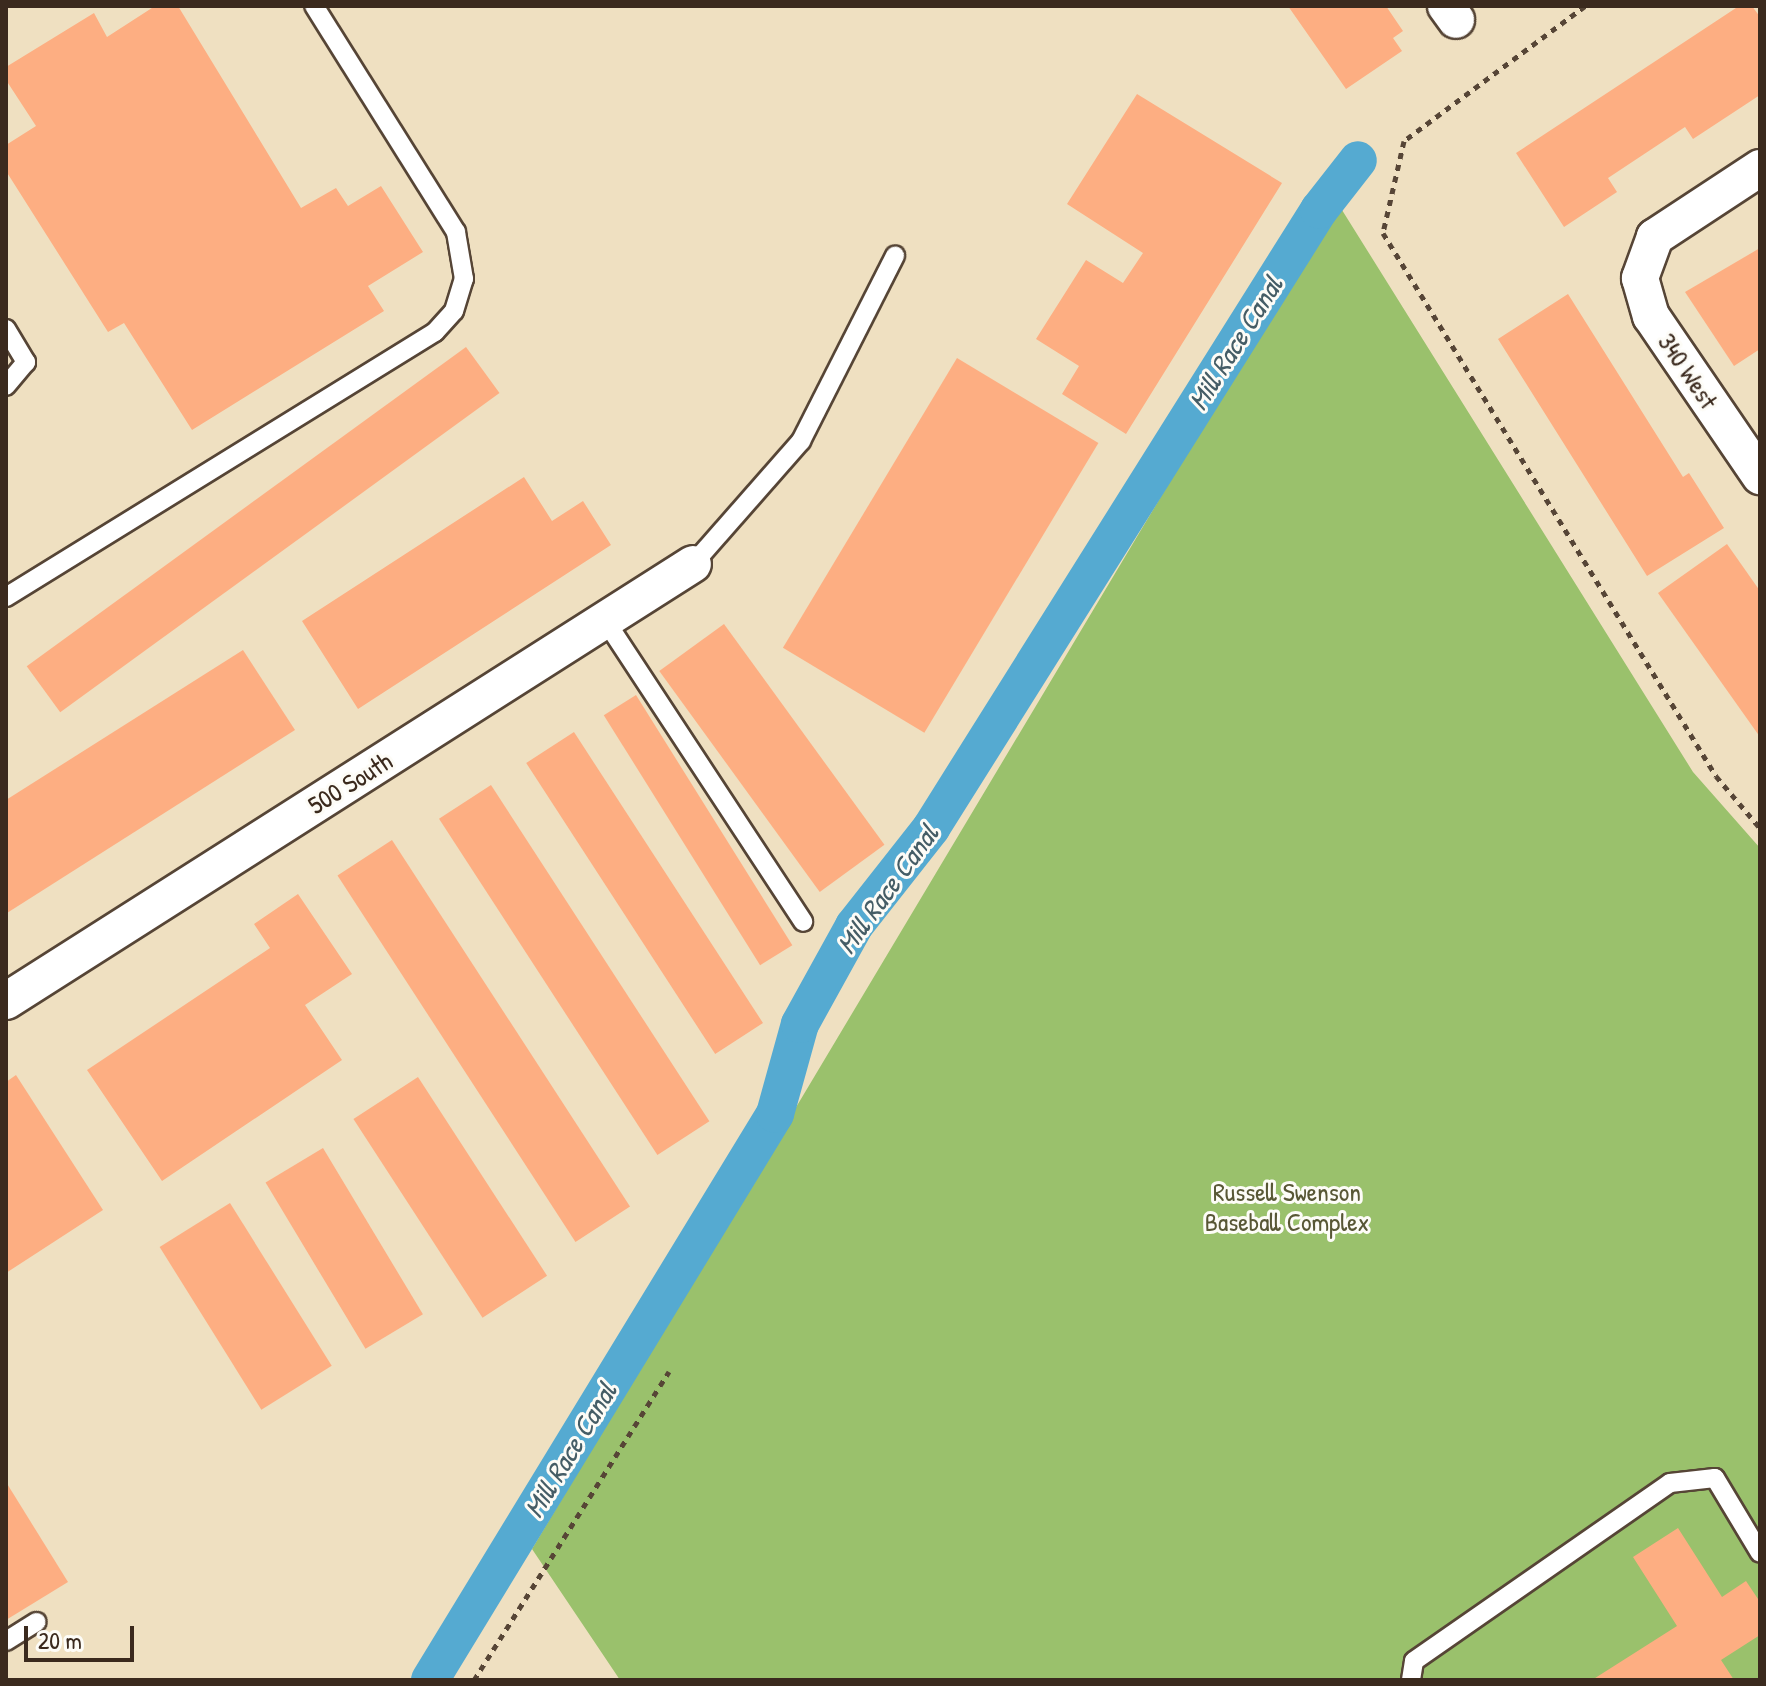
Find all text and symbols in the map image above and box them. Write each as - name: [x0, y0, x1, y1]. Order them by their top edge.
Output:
- water label: Mill Race Canal: [1181, 270, 1289, 416]
- street label: 340 West: [1651, 327, 1725, 415]
- street label: 500 South: [302, 745, 398, 821]
- water label: Mill Race Canal: [829, 818, 945, 960]
- park label: Russell Swenson Baseball Complex: [1205, 1176, 1369, 1238]
- water label: Mill Race Canal: [517, 1377, 623, 1523]
- scale bar: [28, 1610, 138, 1660]
- text: 20 m: [38, 1624, 82, 1656]

